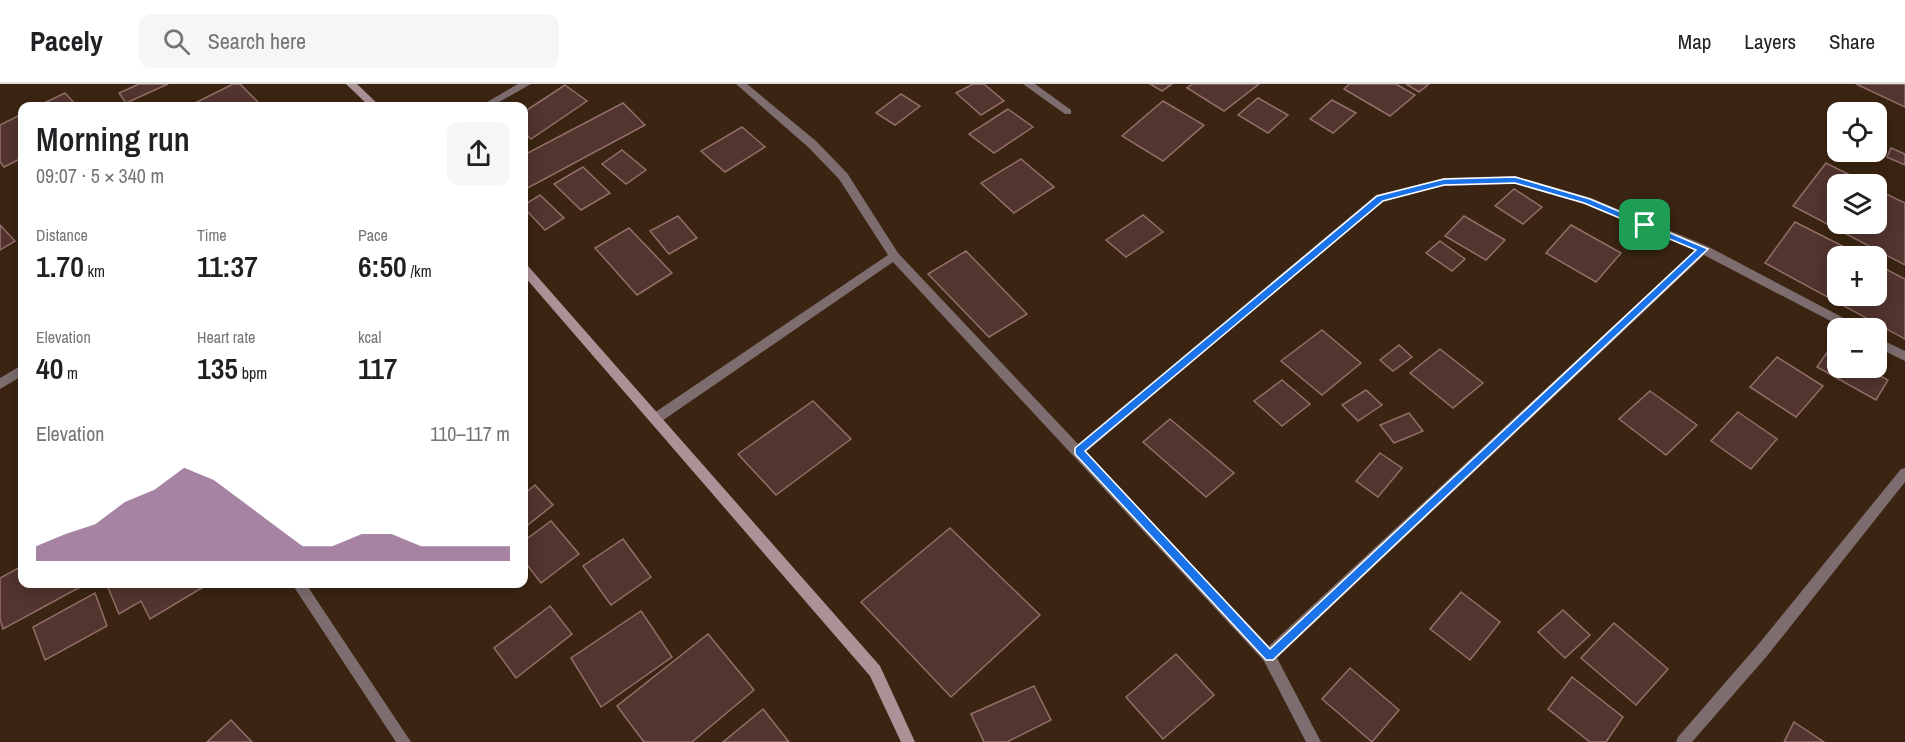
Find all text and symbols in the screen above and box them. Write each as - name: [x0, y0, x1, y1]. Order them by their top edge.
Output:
- search box: [139, 14, 559, 68]
- text: Pacely: [30, 22, 103, 60]
- icon: search: [160, 25, 193, 58]
- text: Search here: [208, 26, 306, 56]
- text: Map: [1678, 27, 1711, 56]
- text: Layers: [1744, 27, 1796, 56]
- text: Share: [1829, 27, 1875, 56]
- map controls: [1827, 102, 1887, 378]
- button: locate: [1827, 102, 1887, 162]
- text: Morning run: [36, 117, 190, 161]
- button: share: [447, 122, 510, 185]
- text: 09:07 · 5 × 340 m: [36, 162, 164, 189]
- button: layers: [1827, 174, 1887, 234]
- pin: [1619, 199, 1670, 250]
- icon: arrive: [1628, 208, 1661, 241]
- text: Distance: [36, 224, 88, 246]
- text: Time: [197, 224, 227, 246]
- text: Pace: [358, 224, 388, 246]
- text: 1.70: [36, 246, 84, 286]
- text: 11:37: [197, 246, 258, 286]
- text: 6:50: [358, 246, 407, 286]
- button: +: [1827, 246, 1887, 306]
- text: km: [84, 260, 105, 282]
- text: /km: [407, 260, 432, 282]
- button: −: [1827, 318, 1887, 378]
- text: Elevation: [36, 326, 91, 348]
- text: Heart rate: [197, 326, 255, 348]
- text: kcal: [358, 326, 381, 348]
- text: 40: [36, 348, 63, 388]
- text: 135: [197, 348, 238, 388]
- text: 117: [358, 348, 398, 388]
- text: m: [63, 362, 78, 384]
- text: bpm: [238, 362, 267, 384]
- text: Elevation: [36, 420, 104, 447]
- text: 110–117 m: [430, 420, 510, 447]

